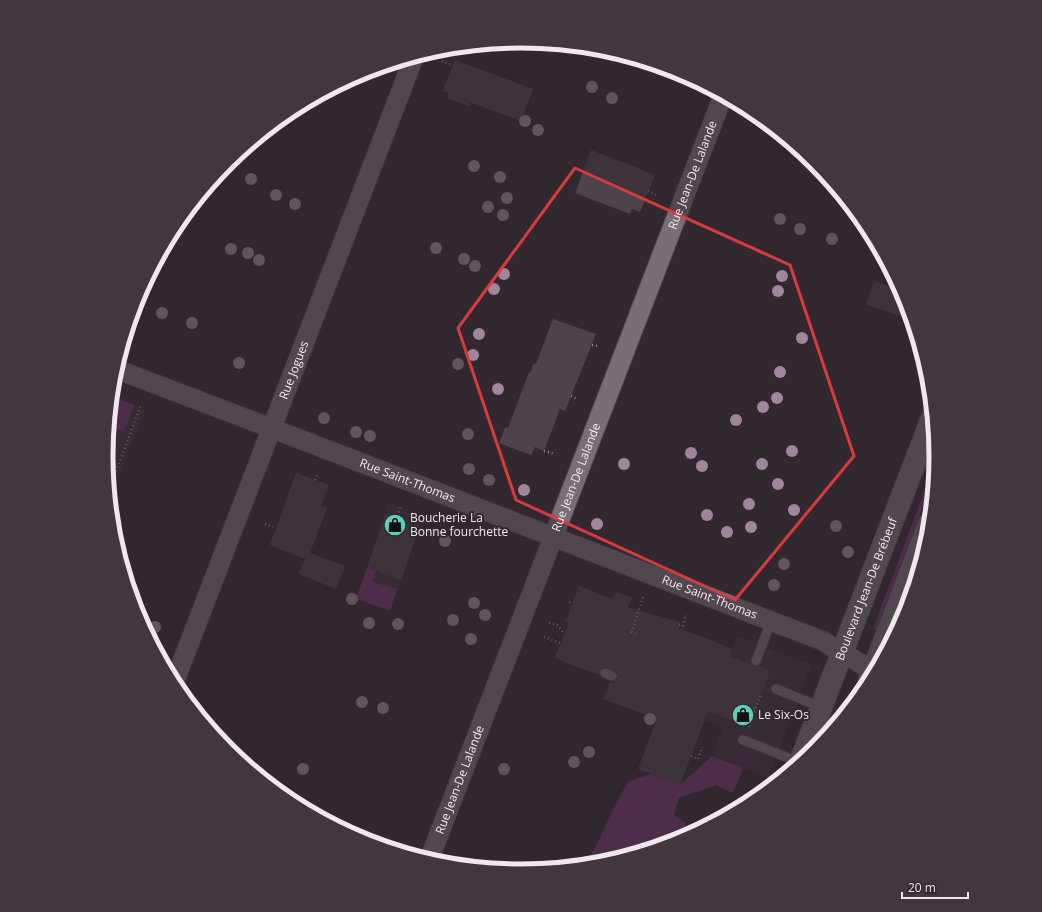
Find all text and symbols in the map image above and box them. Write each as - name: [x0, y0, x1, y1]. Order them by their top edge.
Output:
- street label: Rue Jean-De Lalande: [664, 118, 721, 232]
- street label: Rue Jogues: [275, 338, 312, 402]
- street label: Rue Jean-De Lalande: [547, 420, 604, 534]
- street label: Rue Saint-Thomas: [357, 454, 458, 506]
- place label: Boucherie La Bonne fourchette: [410, 509, 508, 540]
- shop icon: Boucherie La Bonne fourchette: [382, 512, 408, 538]
- street label: Boulevard Jean-De Brébeuf: [831, 514, 901, 663]
- street label: Rue Saint-Thomas: [660, 571, 760, 623]
- shop icon: Le Six-Os: [730, 702, 756, 728]
- place label: Le Six-Os: [758, 706, 809, 723]
- street label: Rue Jean-De Lalande: [431, 723, 488, 836]
- scale bar: [902, 874, 968, 900]
- text: 20 m: [908, 879, 936, 896]

